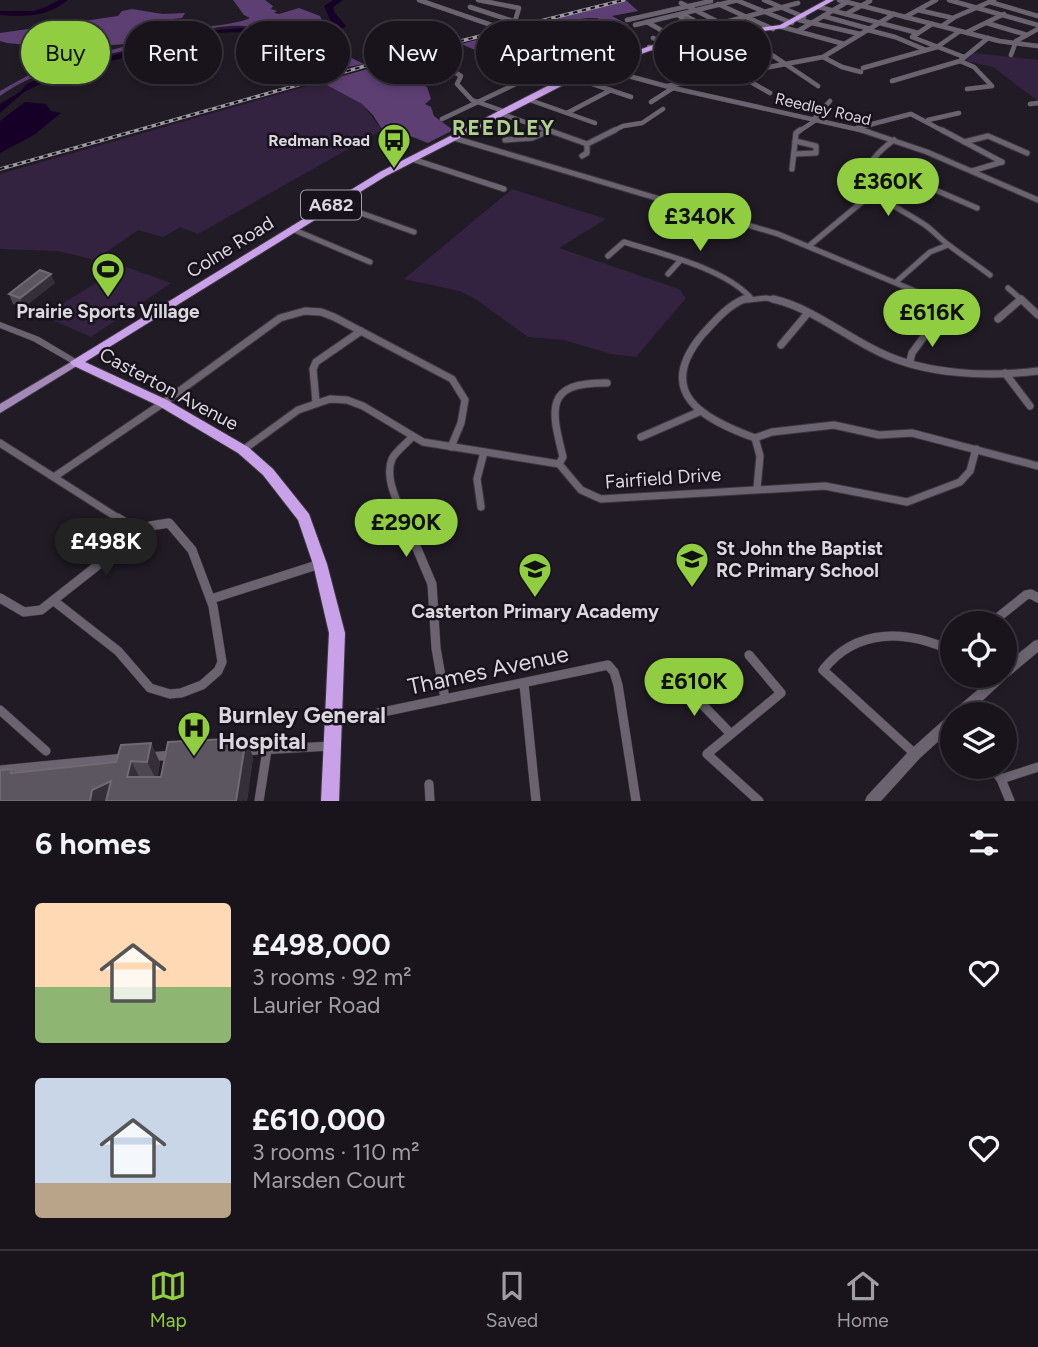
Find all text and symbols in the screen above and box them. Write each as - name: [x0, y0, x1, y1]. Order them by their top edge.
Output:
- chip: Buy: [21, 21, 110, 84]
- chip: Rent: [124, 21, 222, 84]
- chip: Filters: [236, 21, 350, 84]
- chip: New: [364, 21, 462, 84]
- chip: Apartment: [476, 21, 640, 84]
- chip: House: [654, 21, 771, 84]
- street label: Reedley Road: [773, 89, 873, 129]
- district label: REEDLEY: [452, 115, 556, 140]
- bus stop icon: Redman Road: [375, 121, 413, 170]
- place label: Redman Road: [268, 131, 370, 150]
- pin: £360K: [839, 158, 937, 218]
- text: £360K: [853, 167, 923, 195]
- road number: A682: [301, 190, 361, 220]
- pin: £340K: [651, 194, 749, 253]
- text: £340K: [664, 202, 736, 230]
- street label: Colne Road: [182, 211, 278, 283]
- sports icon: Prairie Sports Village: [89, 250, 127, 299]
- pin: £616K: [883, 290, 981, 349]
- text: £616K: [899, 298, 965, 326]
- place label: Prairie Sports Village: [16, 300, 200, 323]
- street label: Casterton Avenue: [96, 343, 242, 435]
- street label: Fairfield Drive: [604, 462, 722, 494]
- pin: £290K: [357, 500, 455, 559]
- text: £290K: [371, 508, 441, 536]
- pin: £498K: [57, 518, 155, 578]
- text: £498K: [71, 527, 141, 555]
- place label: St John the Baptist RC Primary School: [716, 537, 884, 582]
- school or university icon: St John the Baptist RC Primary School: [673, 540, 711, 589]
- school or university icon: Casterton Primary Academy: [516, 550, 554, 599]
- place label: Casterton Primary Academy: [411, 600, 659, 623]
- map controls: [940, 611, 1017, 779]
- button: locate: [940, 611, 1017, 688]
- street label: Thames Avenue: [405, 639, 571, 701]
- pin: £610K: [645, 658, 743, 718]
- text: £610K: [661, 667, 727, 695]
- place label: Burnley General Hospital: [218, 701, 386, 755]
- button: layers: [940, 702, 1017, 779]
- hospital icon: Burnley General Hospital: [175, 709, 213, 758]
- icon: filters: [965, 824, 1003, 862]
- text: 6 homes: [35, 825, 151, 862]
- text: £498,000: [252, 926, 391, 963]
- icon: home: [91, 931, 175, 1015]
- icon: heart: [965, 954, 1003, 992]
- text: 3 rooms · 92 m²: [252, 963, 412, 991]
- text: Laurier Road: [252, 991, 381, 1019]
- text: £610,000: [252, 1101, 385, 1138]
- icon: home: [91, 1106, 175, 1190]
- icon: heart: [965, 1129, 1003, 1167]
- text: 3 rooms · 110 m²: [252, 1138, 419, 1166]
- text: Marsden Court: [252, 1166, 405, 1194]
- tab: Map: [149, 1267, 187, 1332]
- tab: Saved: [486, 1267, 538, 1332]
- tab: Home: [837, 1267, 889, 1332]

